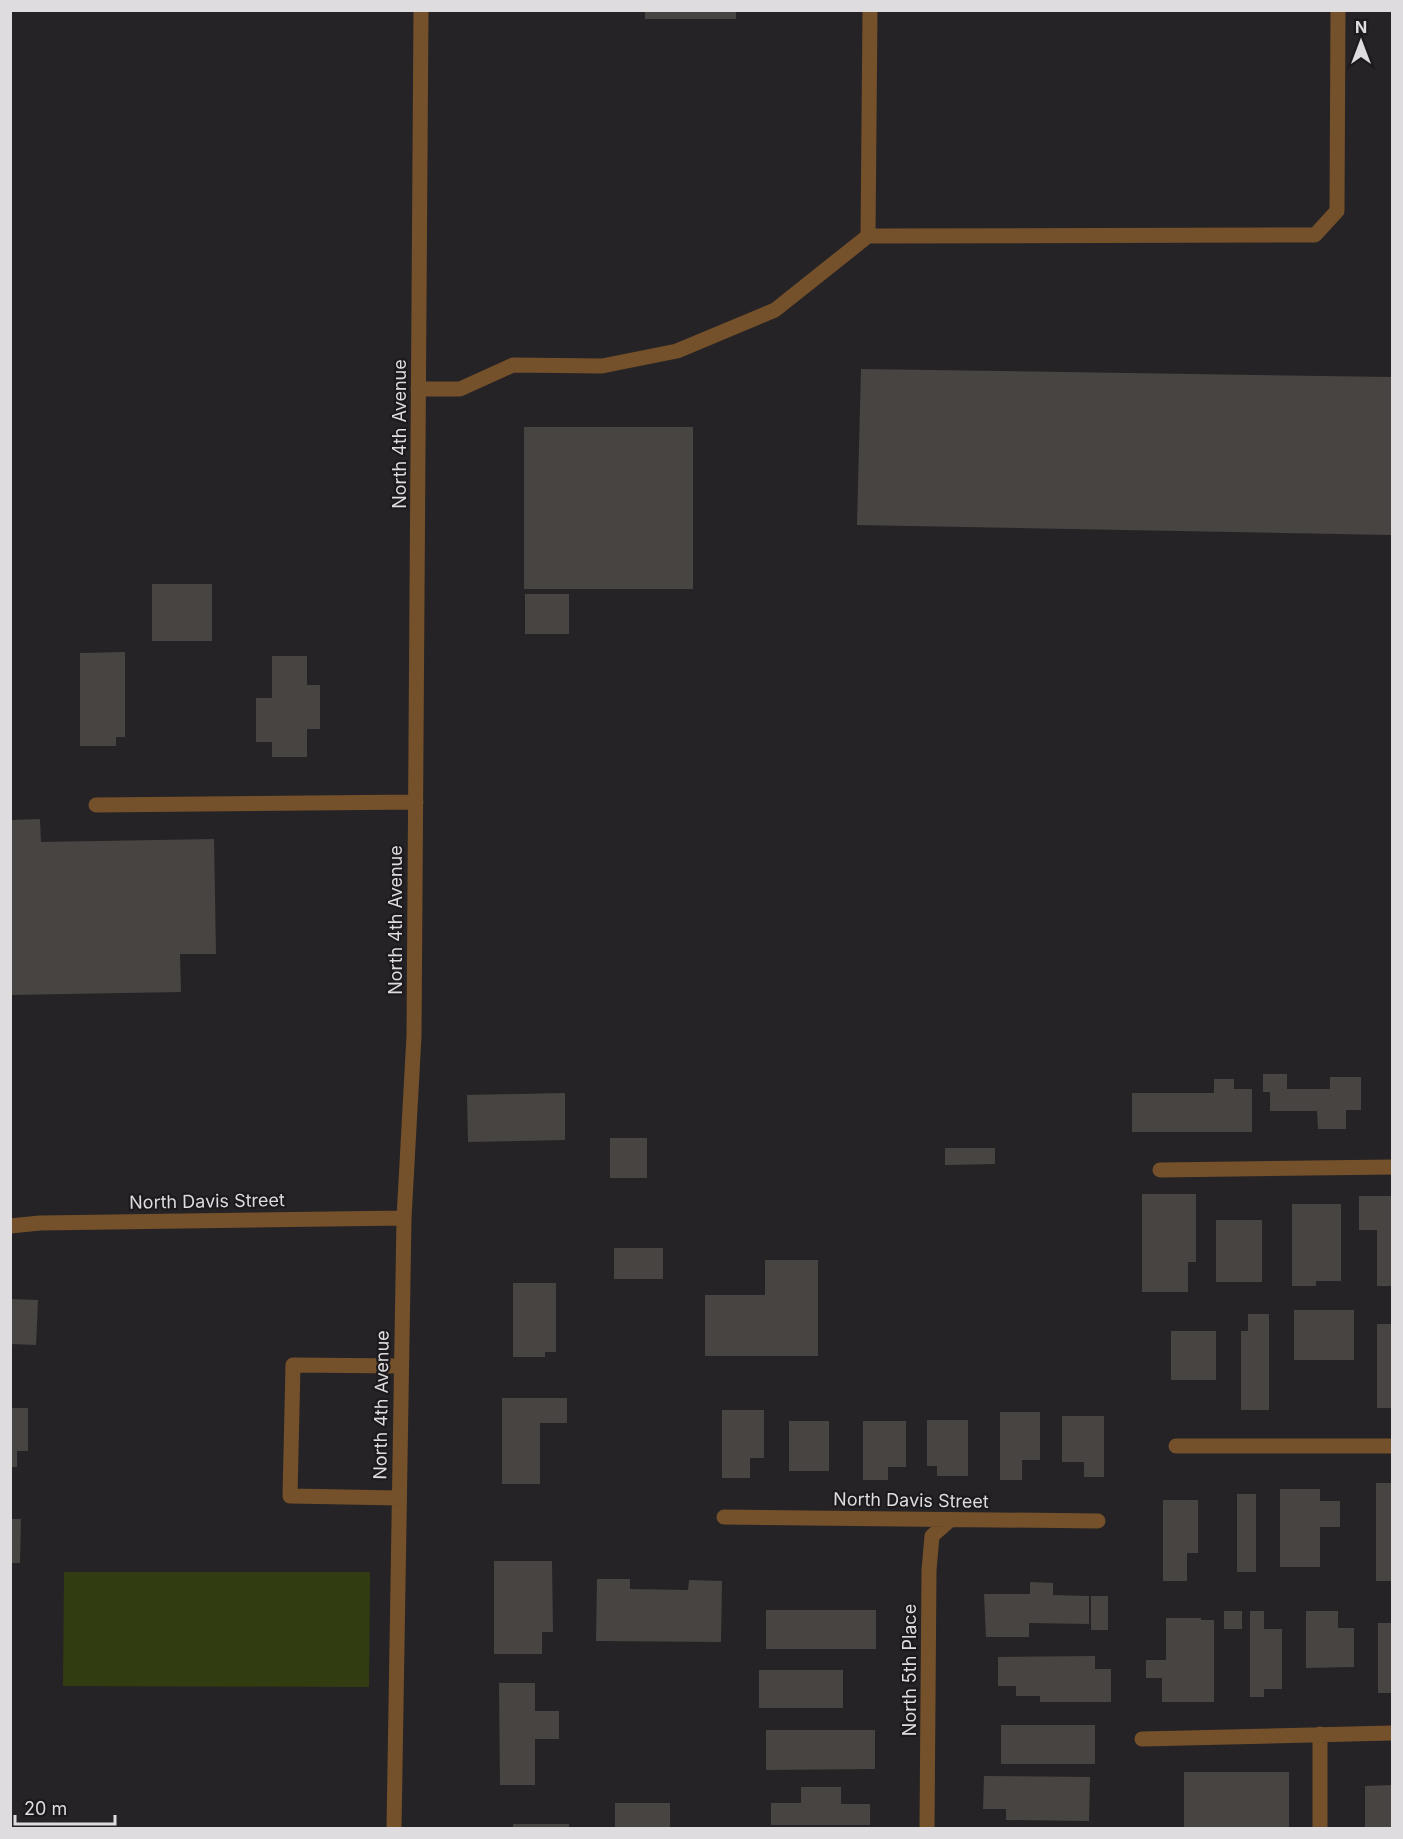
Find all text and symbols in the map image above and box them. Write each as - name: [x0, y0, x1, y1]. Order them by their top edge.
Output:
- north arrow: [1331, 12, 1391, 72]
- text: N: [1355, 17, 1367, 37]
- street label: North 4th Avenue: [389, 359, 410, 509]
- street label: North 4th Avenue: [385, 845, 406, 995]
- street label: North Davis Street: [129, 1189, 285, 1213]
- street label: North 4th Avenue: [369, 1330, 393, 1480]
- street label: North Davis Street: [833, 1488, 989, 1512]
- street label: North 5th Place: [899, 1604, 920, 1736]
- scale bar: [15, 1788, 116, 1826]
- text: 20 m: [24, 1798, 67, 1819]

